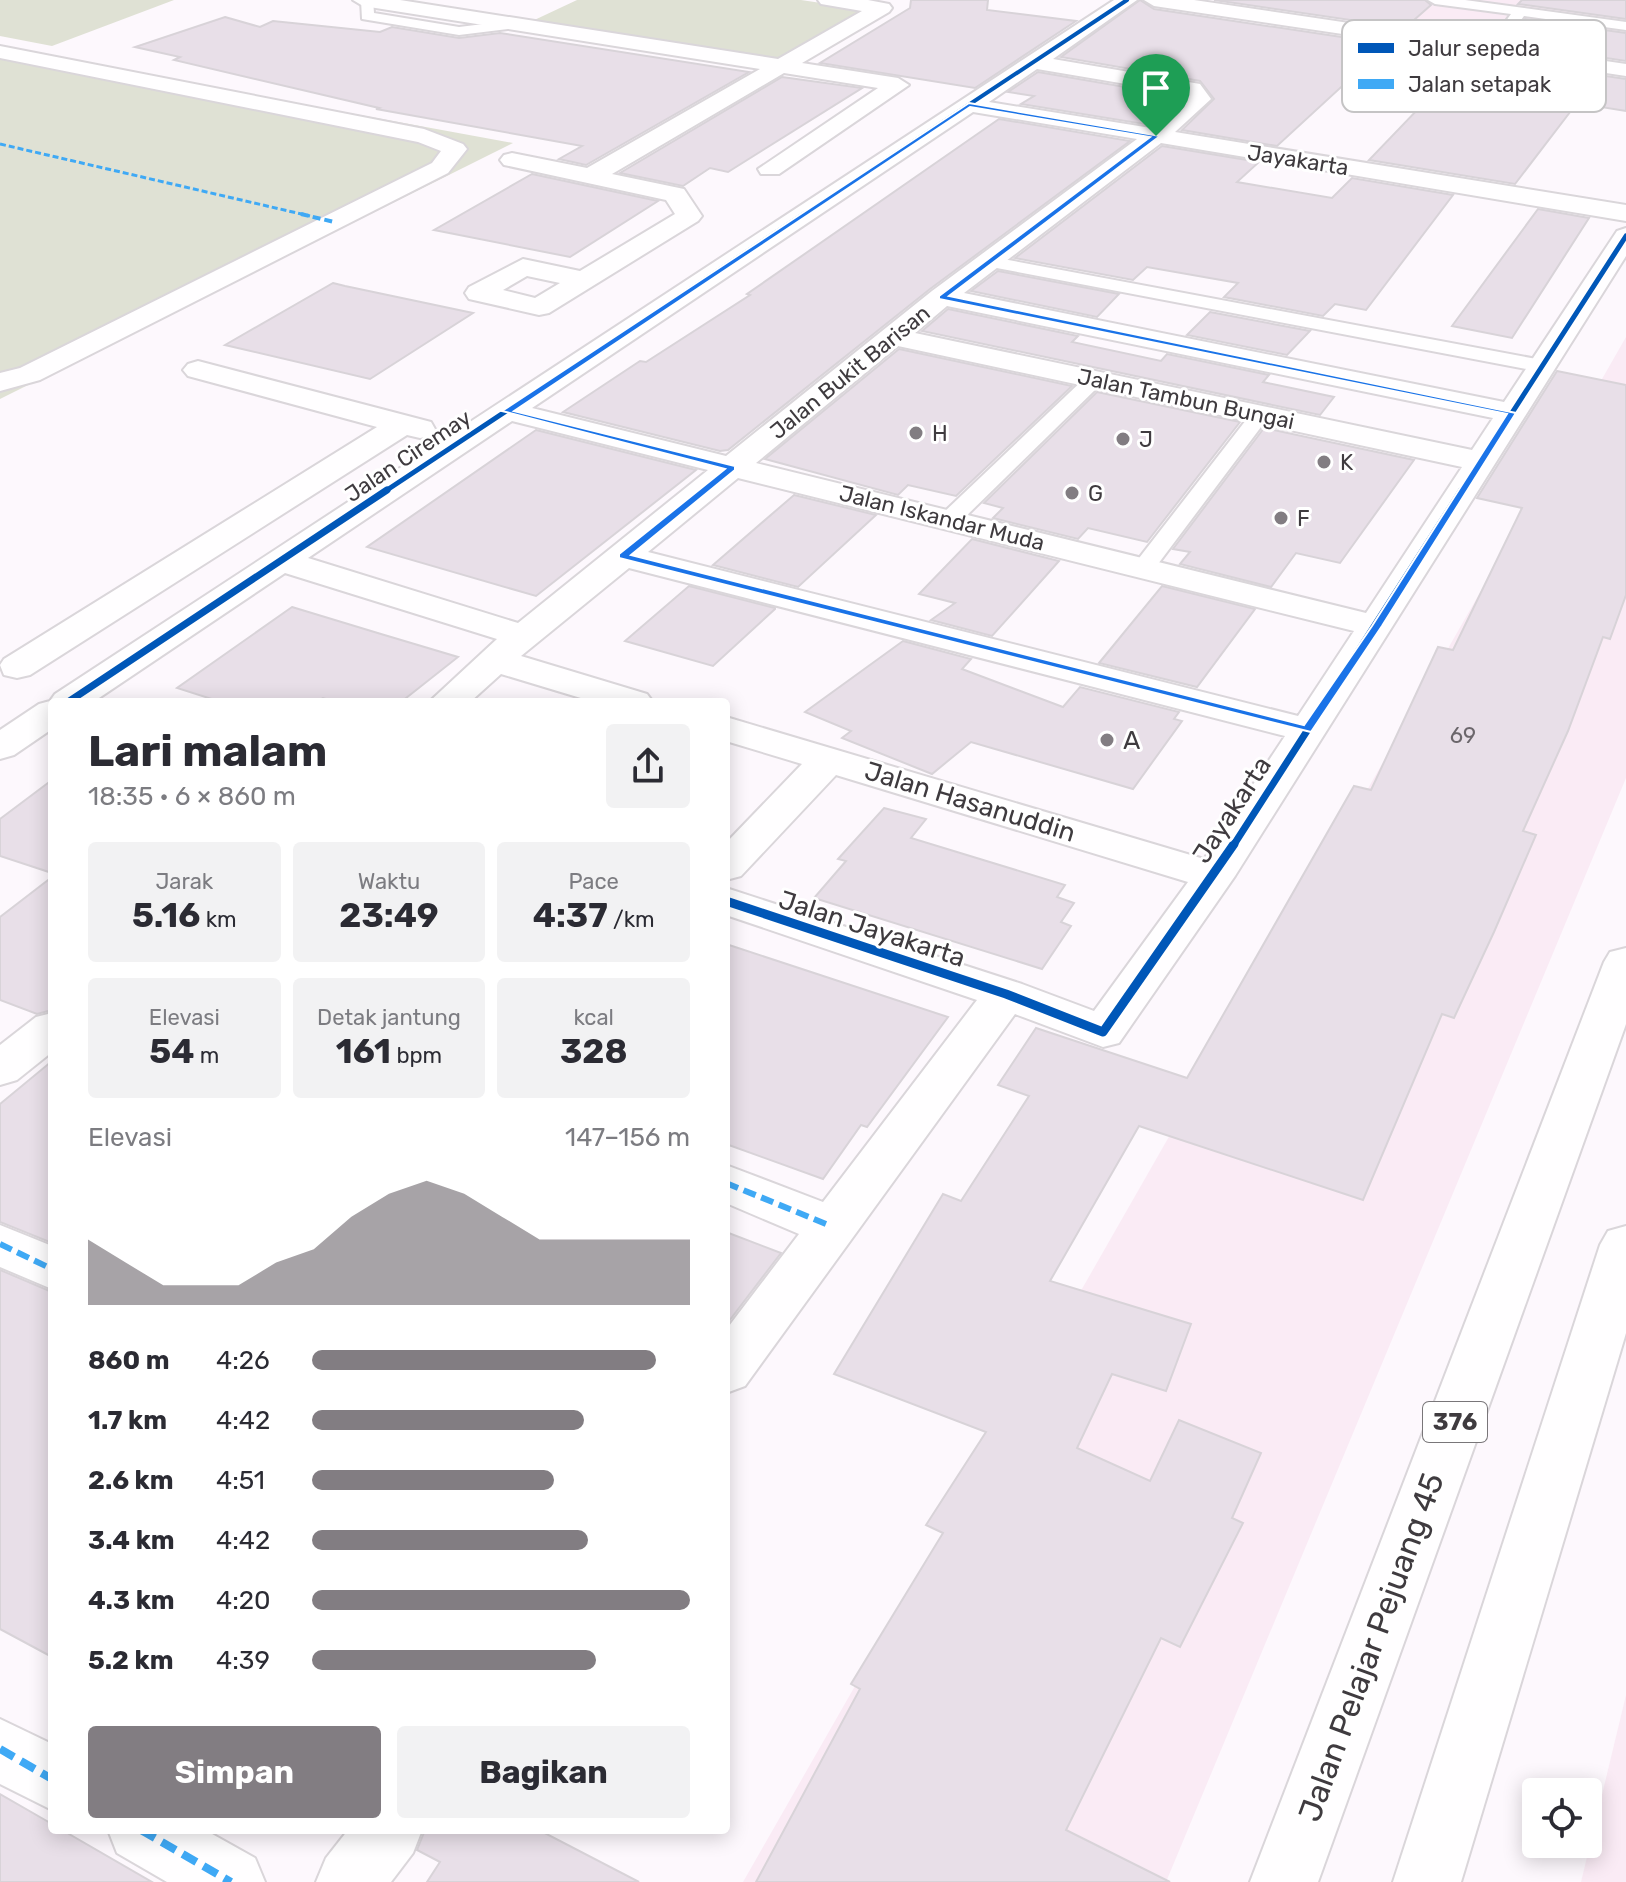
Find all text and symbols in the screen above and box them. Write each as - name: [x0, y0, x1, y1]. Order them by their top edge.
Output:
- legend: [1342, 20, 1606, 112]
- text: Jalur sepeda: [1408, 35, 1540, 62]
- pin: [1122, 54, 1190, 136]
- icon: arrive: [1134, 66, 1178, 110]
- text: Jalan setapak: [1408, 71, 1552, 98]
- street label: Jayakarta: [1246, 139, 1350, 181]
- street label: Jalan Bukit Barisan: [765, 299, 935, 445]
- street label: Jalan Tambun Bungai: [1075, 363, 1297, 435]
- street label: Jalan Ciremay: [340, 404, 476, 508]
- place label: H: [932, 420, 948, 447]
- marker: H: [907, 424, 925, 442]
- place label: J: [1139, 426, 1153, 453]
- marker: J: [1114, 430, 1132, 448]
- place label: K: [1340, 449, 1353, 476]
- marker: K: [1315, 453, 1333, 471]
- street label: Jalan Iskandar Muda: [837, 479, 1047, 557]
- place label: G: [1088, 480, 1103, 507]
- marker: G: [1063, 484, 1081, 502]
- place label: F: [1297, 505, 1310, 532]
- marker: F: [1272, 509, 1290, 527]
- house number: 69: [1450, 722, 1476, 749]
- button: share: [606, 724, 690, 808]
- text: Lari malam: [88, 725, 327, 777]
- place label: A: [1123, 725, 1140, 756]
- marker: A: [1098, 731, 1116, 749]
- street label: Jayakarta: [1186, 751, 1278, 869]
- street label: Jalan Hasanuddin: [861, 755, 1079, 849]
- text: 18:35 · 6 × 860 m: [88, 781, 296, 812]
- text: Jarak: [155, 868, 213, 895]
- text: Waktu: [358, 868, 420, 895]
- text: Pace: [568, 868, 619, 895]
- street label: Jalan Jayakarta: [775, 884, 969, 974]
- text: 5.16: [132, 895, 200, 936]
- text: 23:49: [339, 895, 439, 936]
- text: 4:37: [533, 895, 608, 936]
- text: km: [200, 906, 237, 933]
- text: /km: [608, 906, 655, 933]
- text: Elevasi: [149, 1004, 220, 1031]
- text: Detak jantung: [317, 1004, 461, 1031]
- text: kcal: [573, 1004, 614, 1031]
- text: 54: [149, 1031, 194, 1072]
- text: 161: [336, 1031, 391, 1072]
- text: 328: [560, 1031, 627, 1072]
- text: m: [194, 1042, 219, 1069]
- text: bpm: [391, 1042, 442, 1069]
- text: Elevasi: [88, 1122, 172, 1153]
- text: 147–156 m: [565, 1122, 690, 1153]
- text: 860 m: [88, 1345, 170, 1376]
- text: 4:26: [216, 1345, 270, 1376]
- road number: 376: [1423, 1402, 1487, 1442]
- text: 1.7 km: [88, 1405, 167, 1436]
- text: 4:42: [216, 1405, 270, 1436]
- text: 2.6 km: [88, 1465, 174, 1496]
- text: 4:51: [216, 1465, 265, 1496]
- street label: Jalan Pelajar Pejuang 45: [1290, 1468, 1452, 1826]
- text: 3.4 km: [88, 1525, 175, 1556]
- text: 4:42: [216, 1525, 270, 1556]
- text: 4.3 km: [88, 1585, 175, 1616]
- text: 4:20: [216, 1585, 271, 1616]
- text: 5.2 km: [88, 1645, 174, 1676]
- text: 4:39: [216, 1645, 270, 1676]
- button: Simpan: [88, 1726, 381, 1818]
- button: Bagikan: [397, 1726, 690, 1818]
- map controls: [1522, 1778, 1602, 1858]
- button: locate: [1522, 1778, 1602, 1858]

